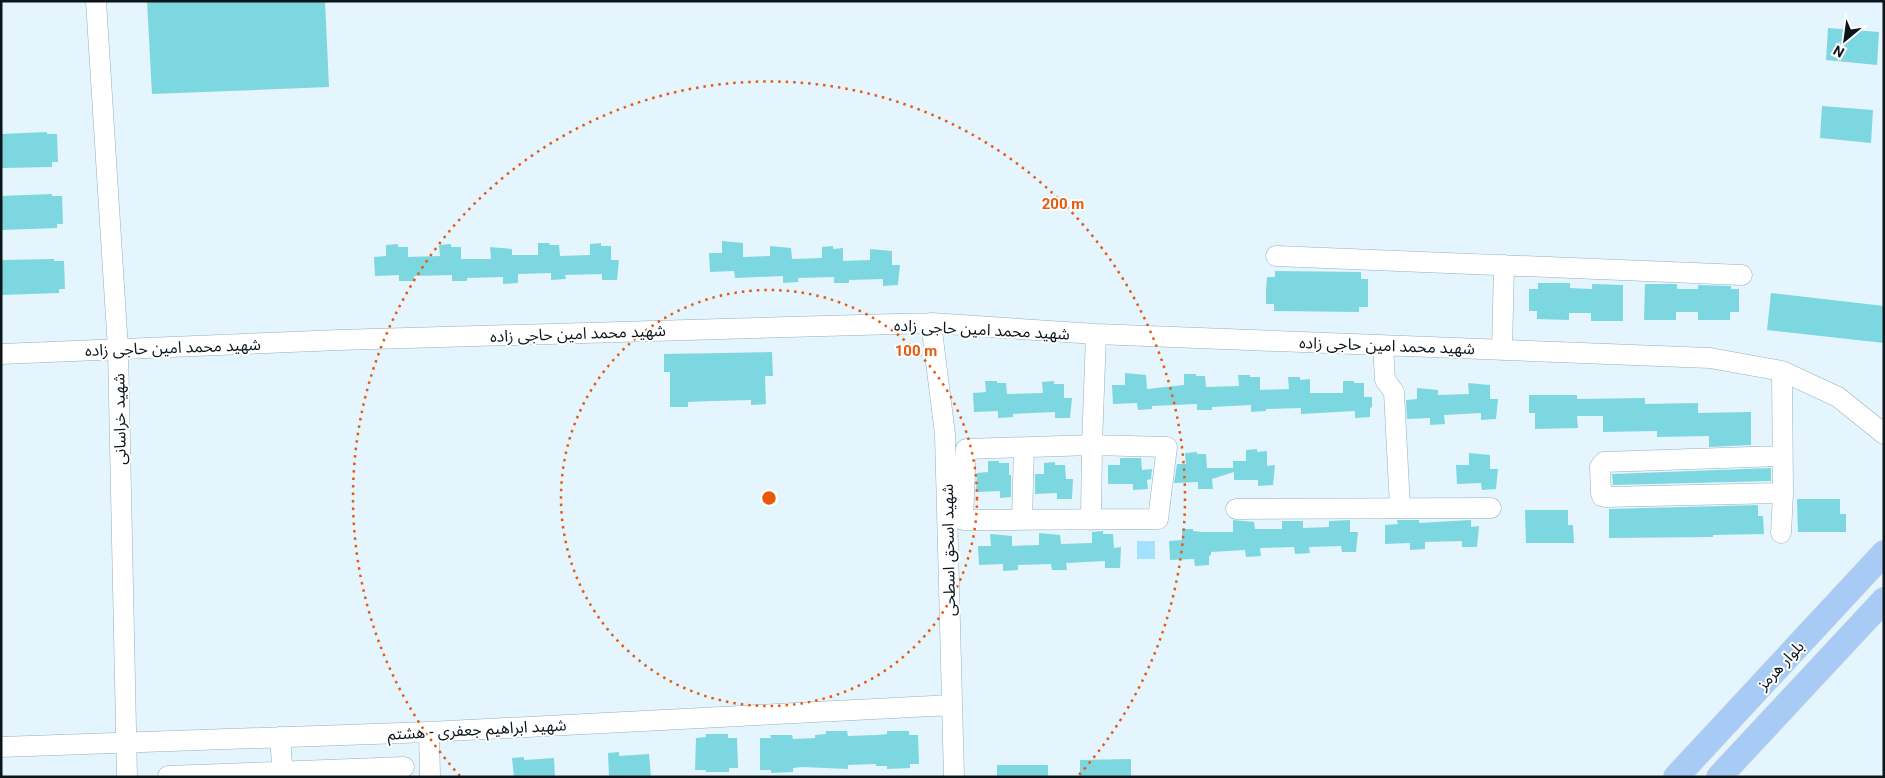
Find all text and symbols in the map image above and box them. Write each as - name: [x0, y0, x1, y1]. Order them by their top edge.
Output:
- north arrow: [1820, 15, 1870, 65]
- text: N: [1830, 42, 1847, 61]
- text: 200 m: [1042, 195, 1084, 213]
- street label: شهید محمد امین حاجی زاده: [894, 315, 1070, 344]
- street label: شهید محمد امین حاجی زاده: [490, 321, 666, 346]
- street label: شهید محمد امین حاجی زاده: [1299, 333, 1475, 358]
- street label: شهید محمد امین حاجی زاده: [85, 335, 261, 360]
- text: 100 m: [895, 342, 937, 360]
- street label: شهید خراسانی: [109, 373, 130, 465]
- street label: شهید اسحق اسطحی: [938, 484, 960, 616]
- centre of rings: [760, 489, 778, 507]
- street label: بلوار هرمز: [1752, 637, 1808, 694]
- street label: شهید ابراهیم جعفری - هشتم: [387, 715, 567, 747]

